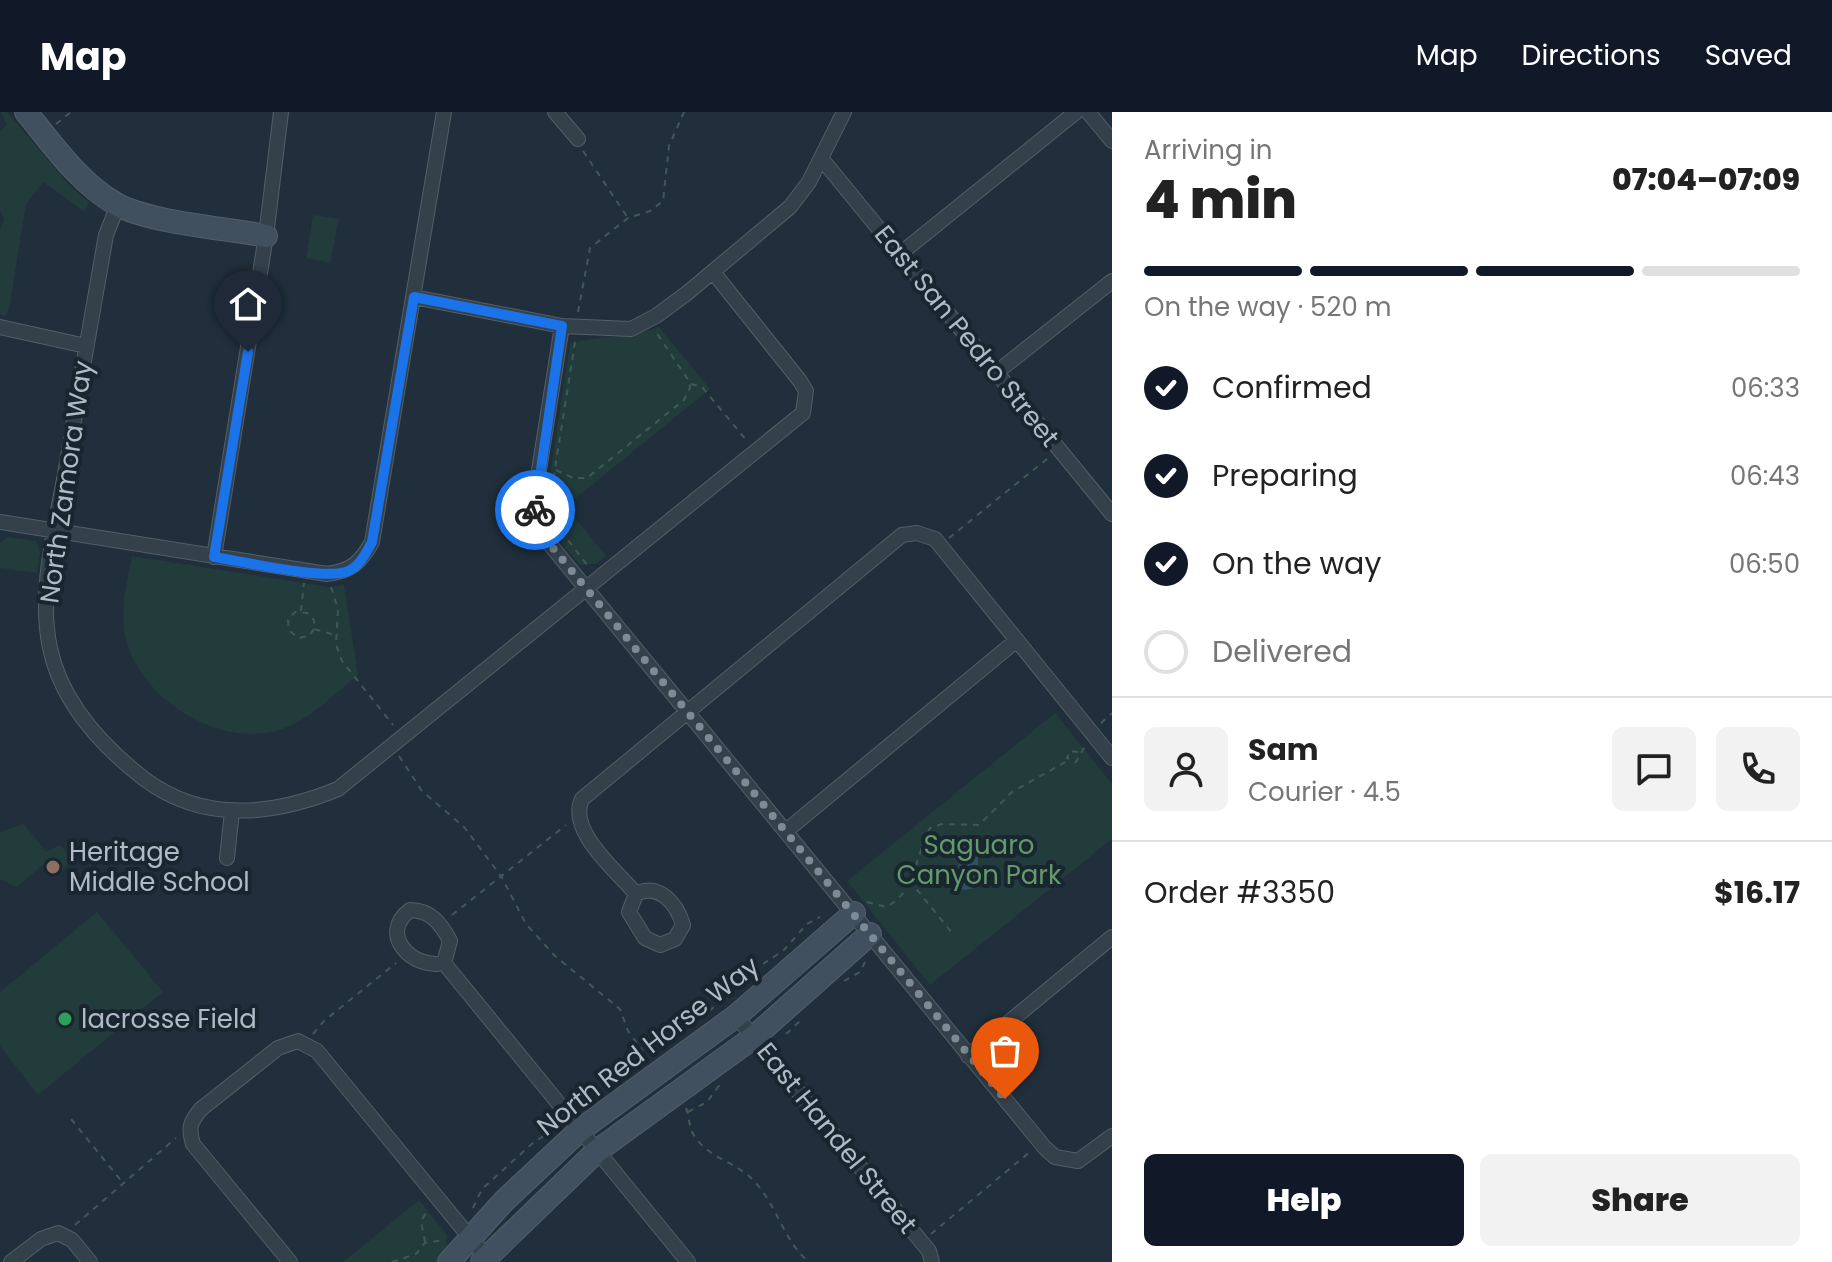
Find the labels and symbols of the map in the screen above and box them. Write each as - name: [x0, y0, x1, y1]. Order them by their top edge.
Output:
- street label: East San Pedro Street: [866, 218, 1068, 454]
- pin: [214, 270, 282, 352]
- street label: North Zamora Way: [31, 358, 101, 606]
- courier: [495, 470, 575, 550]
- park label: Saguaro Canyon Park: [897, 827, 1062, 893]
- place label: Heritage Middle School: [69, 834, 250, 900]
- marker: Heritage Middle School: [44, 858, 62, 876]
- street label: North Red Horse Way: [529, 948, 767, 1144]
- place label: lacrosse Field: [81, 1001, 257, 1037]
- marker: lacrosse Field: [56, 1010, 74, 1028]
- pin: [971, 1017, 1039, 1099]
- street label: East Handel Street: [749, 1035, 925, 1241]

